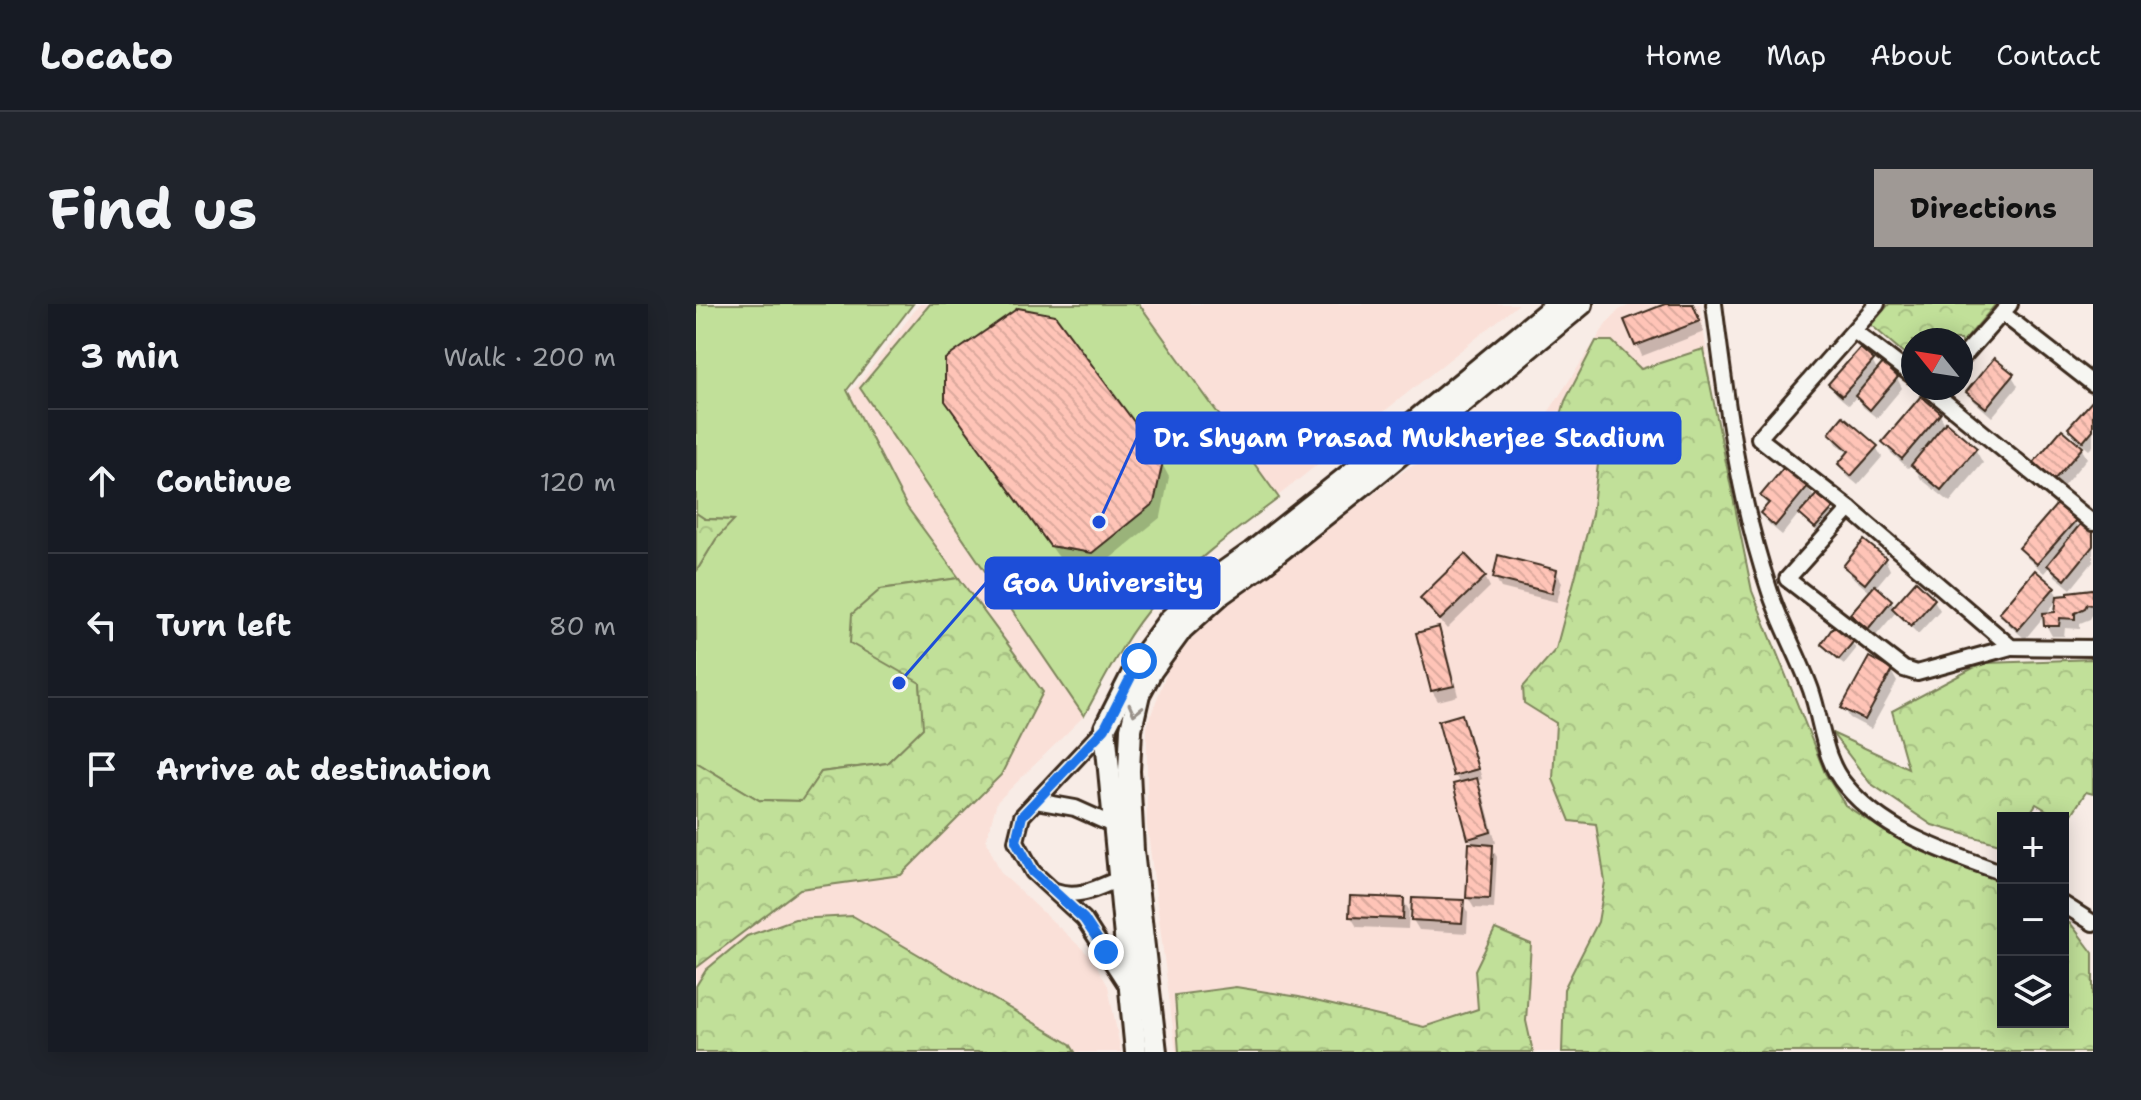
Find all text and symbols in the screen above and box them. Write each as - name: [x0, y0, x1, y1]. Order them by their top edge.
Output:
- text: Locato: [40, 30, 173, 81]
- text: Home: [1645, 36, 1722, 74]
- text: Map: [1766, 36, 1826, 74]
- text: About: [1870, 36, 1952, 74]
- text: Contact: [1996, 36, 2101, 74]
- button: Directions: [1874, 169, 2093, 247]
- text: Find us: [48, 171, 257, 246]
- north arrow: [1901, 328, 1973, 400]
- text: 3 min: [80, 333, 179, 379]
- text: Walk · 200 m: [443, 339, 616, 374]
- callout: Dr. Shyam Prasad Mukherjee Stadium: [1137, 413, 1680, 463]
- text: Dr. Shyam Prasad Mukherjee Stadium: [1153, 420, 1665, 455]
- icon: ahead: [80, 459, 124, 503]
- text: Continue: [156, 461, 292, 502]
- text: 120 m: [540, 464, 616, 499]
- callout: Goa University: [986, 558, 1219, 608]
- text: Goa University: [1003, 565, 1203, 600]
- icon: left: [80, 603, 124, 647]
- text: Turn left: [156, 605, 291, 646]
- text: 80 m: [549, 608, 616, 643]
- route start: [1121, 643, 1157, 679]
- one-way arrow: [1127, 703, 1144, 717]
- icon: arrive: [80, 747, 124, 791]
- text: Arrive at destination: [156, 749, 491, 790]
- map controls: [1997, 812, 2069, 1028]
- button: +: [1997, 812, 2069, 884]
- button: −: [1997, 884, 2069, 956]
- route end: [1088, 934, 1124, 970]
- button: layers: [1997, 956, 2069, 1028]

